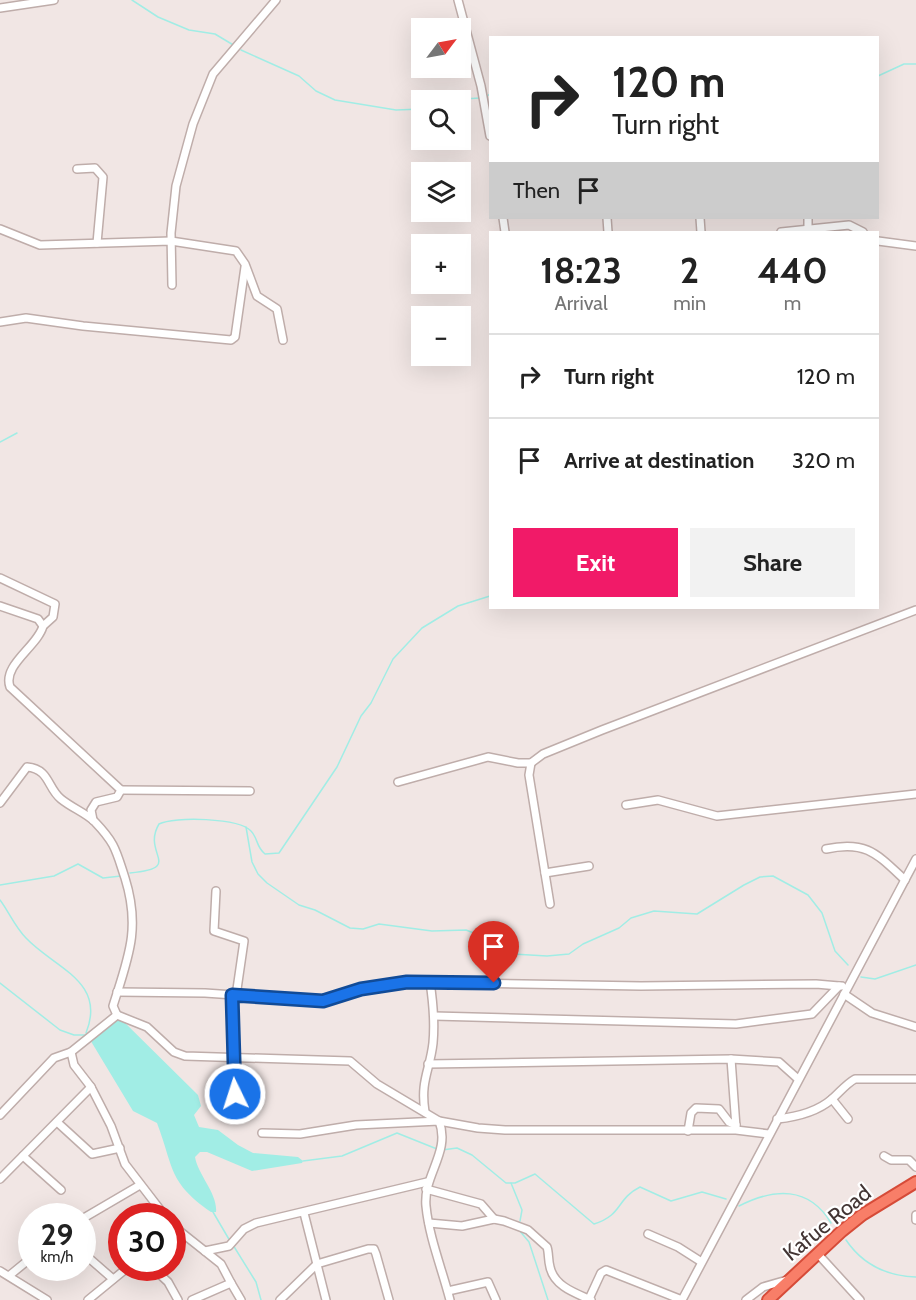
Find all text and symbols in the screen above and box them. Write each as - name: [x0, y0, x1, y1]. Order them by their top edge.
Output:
- north arrow: [411, 18, 471, 78]
- map controls: [411, 18, 471, 366]
- text: 120 m: [612, 56, 725, 108]
- icon: right: [513, 60, 591, 138]
- button: search: [411, 90, 471, 150]
- text: Turn right: [612, 108, 719, 141]
- button: layers: [411, 162, 471, 222]
- icon: arrive: [572, 174, 605, 207]
- text: Then: [513, 177, 560, 204]
- button: +: [411, 234, 471, 294]
- text: 18:23: [540, 248, 622, 292]
- text: 2: [680, 248, 699, 292]
- text: 440: [757, 248, 828, 292]
- text: Arrival: [554, 291, 608, 315]
- text: min: [673, 291, 706, 315]
- text: m: [784, 291, 801, 315]
- button: −: [411, 306, 471, 366]
- icon: right: [513, 360, 546, 393]
- text: Turn right: [564, 363, 654, 390]
- text: 120 m: [797, 363, 855, 390]
- icon: arrive: [513, 444, 546, 477]
- text: Arrive at destination: [564, 447, 754, 474]
- text: 320 m: [792, 447, 855, 474]
- button: Exit: [513, 528, 678, 597]
- button: Share: [690, 528, 855, 597]
- pin: [468, 921, 519, 983]
- icon: arrive: [477, 930, 510, 963]
- position arrow: [203, 1062, 267, 1126]
- street label: Kafue Road: [777, 1179, 877, 1267]
- speed limit sign: 30: [108, 1203, 186, 1281]
- text: 29: [41, 1216, 73, 1253]
- text: km/h: [41, 1248, 73, 1266]

